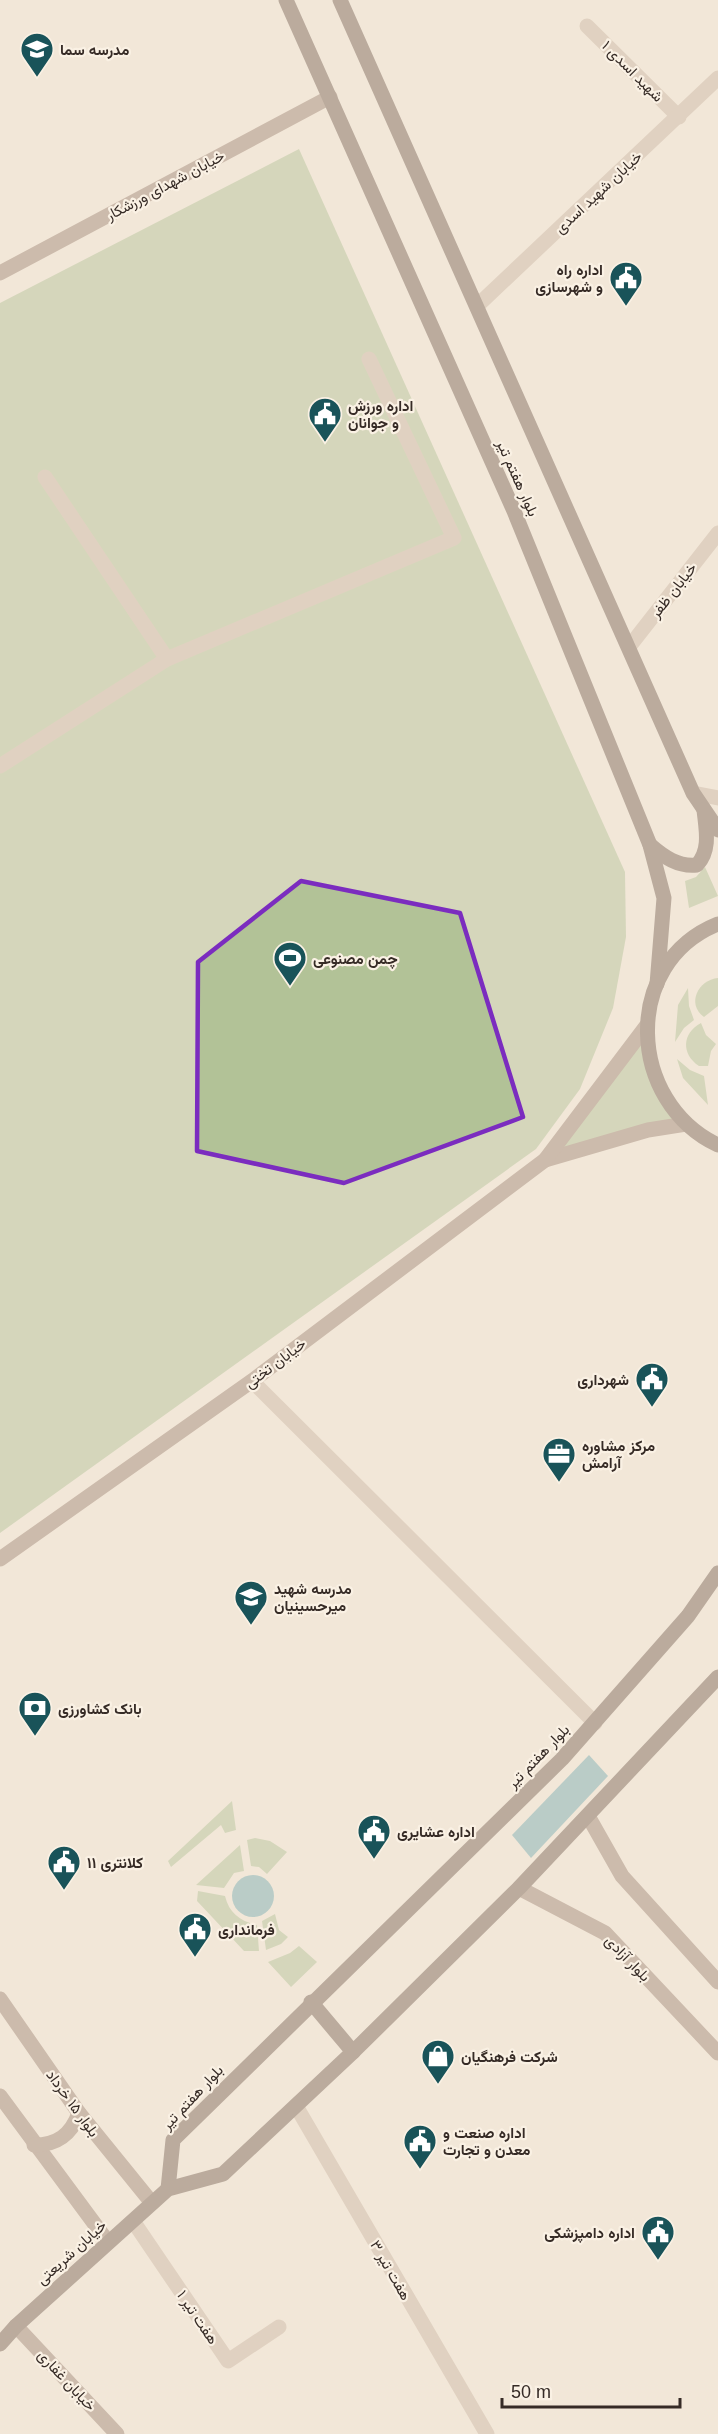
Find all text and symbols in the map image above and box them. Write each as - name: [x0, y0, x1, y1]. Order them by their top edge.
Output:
- school or university icon: مدرسه سما: [19, 31, 55, 78]
- street label: شهید اسدی ۱: [598, 37, 667, 107]
- place label: مدرسه سما: [60, 41, 129, 59]
- street label: خیابان شهدای ورزشکار: [102, 147, 228, 226]
- street label: خیابان شهید اسدی: [551, 147, 646, 238]
- public building icon: اداره راه و شهرسازی: [608, 260, 644, 307]
- place label: اداره راه و شهرسازی: [535, 261, 603, 296]
- public building icon: اداره ورزش و جوانان: [307, 396, 343, 443]
- place label: اداره ورزش و جوانان: [348, 397, 413, 432]
- street label: بلوار هفتم تیر: [491, 436, 542, 520]
- street label: خیابان ظفر: [646, 559, 701, 622]
- sports icon: چمن مصنوعی: [272, 940, 308, 987]
- place label: چمن مصنوعی: [313, 950, 398, 969]
- street label: خیابان تختی: [241, 1335, 310, 1393]
- public building icon: شهرداری: [634, 1361, 670, 1408]
- place label: شهرداری: [577, 1371, 629, 1389]
- office icon: مرکز مشاوره آرامش: [541, 1436, 577, 1483]
- place label: مرکز مشاوره آرامش: [582, 1437, 655, 1472]
- school or university icon: مدرسه شهید میرحسینیان: [233, 1579, 269, 1626]
- place label: مدرسه شهید میرحسینیان: [274, 1580, 352, 1615]
- bank icon: بانک کشاورزی: [17, 1690, 53, 1737]
- place label: بانک کشاورزی: [58, 1700, 142, 1718]
- street label: بلوار هفتم تیر: [503, 1721, 574, 1793]
- public building icon: اداره عشایری: [356, 1813, 392, 1860]
- place label: اداره عشایری: [397, 1823, 475, 1841]
- public building icon: کلانتری ۱۱: [46, 1844, 82, 1891]
- place label: کلانتری ۱۱: [87, 1854, 143, 1872]
- public building icon: فرمانداری: [177, 1911, 213, 1958]
- place label: فرمانداری: [218, 1921, 275, 1939]
- street label: بلوار آزادی: [600, 1931, 654, 1986]
- shop icon: شرکت فرهنگیان: [420, 2038, 456, 2085]
- place label: شرکت فرهنگیان: [461, 2048, 558, 2066]
- street label: بلوار هفتم تیر: [157, 2061, 228, 2135]
- street label: بلوار ۱۵ خرداد: [42, 2066, 103, 2140]
- public building icon: اداره صنعت و معدن و تجارت: [402, 2123, 438, 2170]
- place label: اداره صنعت و معدن و تجارت: [443, 2124, 530, 2159]
- public building icon: اداره دامپزشکی: [640, 2214, 676, 2261]
- street label: خیابان شریعتی: [33, 2216, 111, 2289]
- place label: اداره دامپزشکی: [544, 2224, 635, 2243]
- street label: هفت تیر ۳: [366, 2237, 415, 2304]
- street label: هفت تیر ۱: [173, 2287, 222, 2348]
- street label: خیابان غفاری: [33, 2346, 99, 2415]
- scale bar: [502, 2371, 680, 2409]
- text: 50 m: [511, 2382, 551, 2402]

